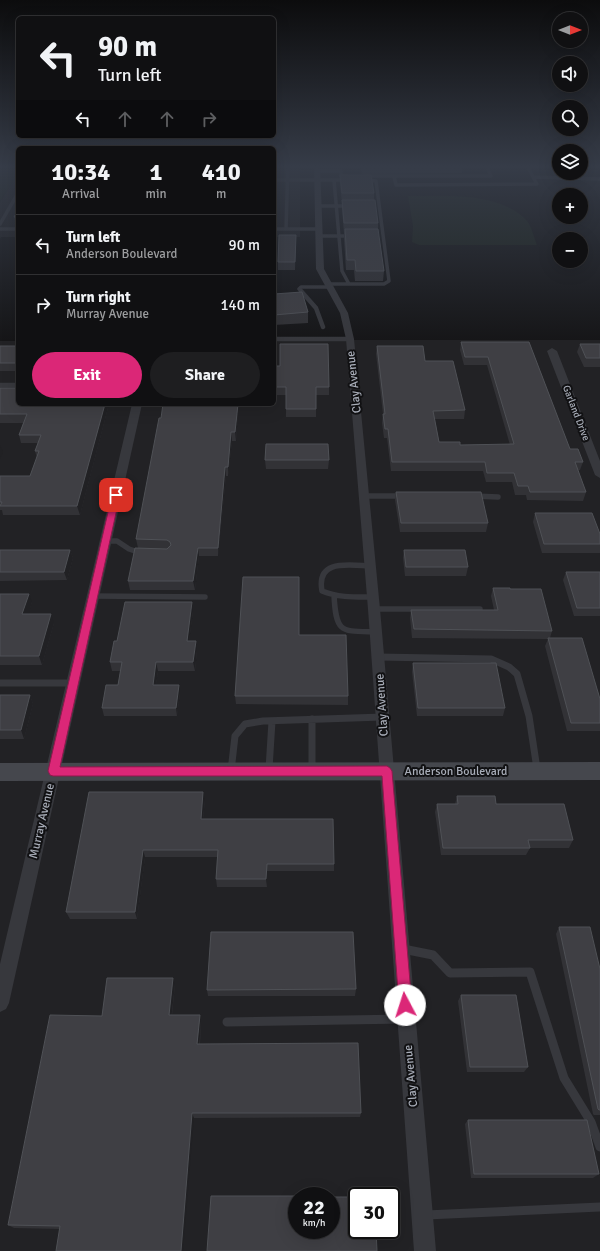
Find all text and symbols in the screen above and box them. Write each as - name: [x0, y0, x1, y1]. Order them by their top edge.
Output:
- north arrow: [552, 12, 588, 48]
- map controls: [552, 12, 588, 268]
- text: 90 m: [98, 30, 157, 64]
- icon: left: [32, 32, 84, 84]
- button: sound: [552, 56, 588, 92]
- text: Turn left: [98, 64, 161, 86]
- button: search: [552, 100, 588, 136]
- icon: left: [72, 108, 94, 130]
- icon: ahead: [114, 108, 136, 130]
- icon: ahead: [156, 108, 178, 130]
- icon: right: [198, 108, 220, 130]
- button: layers: [552, 144, 588, 180]
- text: 10:34: [51, 157, 110, 187]
- text: 1: [150, 157, 162, 187]
- text: 410: [202, 157, 241, 187]
- text: Arrival: [62, 186, 99, 202]
- text: min: [146, 186, 167, 202]
- text: m: [216, 186, 226, 202]
- button: +: [552, 188, 588, 224]
- text: Turn left: [66, 228, 120, 246]
- button: −: [552, 232, 588, 268]
- icon: left: [32, 234, 54, 256]
- text: 90 m: [229, 236, 260, 254]
- text: Anderson Boulevard: [66, 246, 177, 262]
- text: Turn right: [66, 288, 131, 306]
- icon: right: [32, 294, 54, 316]
- text: 140 m: [220, 296, 260, 314]
- text: Murray Avenue: [66, 306, 149, 322]
- street label: Clay Avenue: [343, 350, 365, 414]
- button: Exit: [32, 352, 142, 398]
- button: Share: [150, 352, 260, 398]
- street label: Garland Drive: [560, 384, 592, 442]
- pin: [99, 478, 133, 512]
- icon: arrive: [105, 484, 127, 506]
- street label: Clay Avenue: [372, 673, 392, 737]
- street label: Anderson Boulevard: [405, 764, 507, 779]
- street label: Murray Avenue: [26, 782, 58, 860]
- position arrow: [384, 984, 426, 1026]
- street label: Clay Avenue: [401, 1044, 421, 1108]
- speed limit sign: 30: [348, 1187, 400, 1239]
- text: 22: [303, 1195, 325, 1220]
- text: km/h: [303, 1217, 325, 1229]

